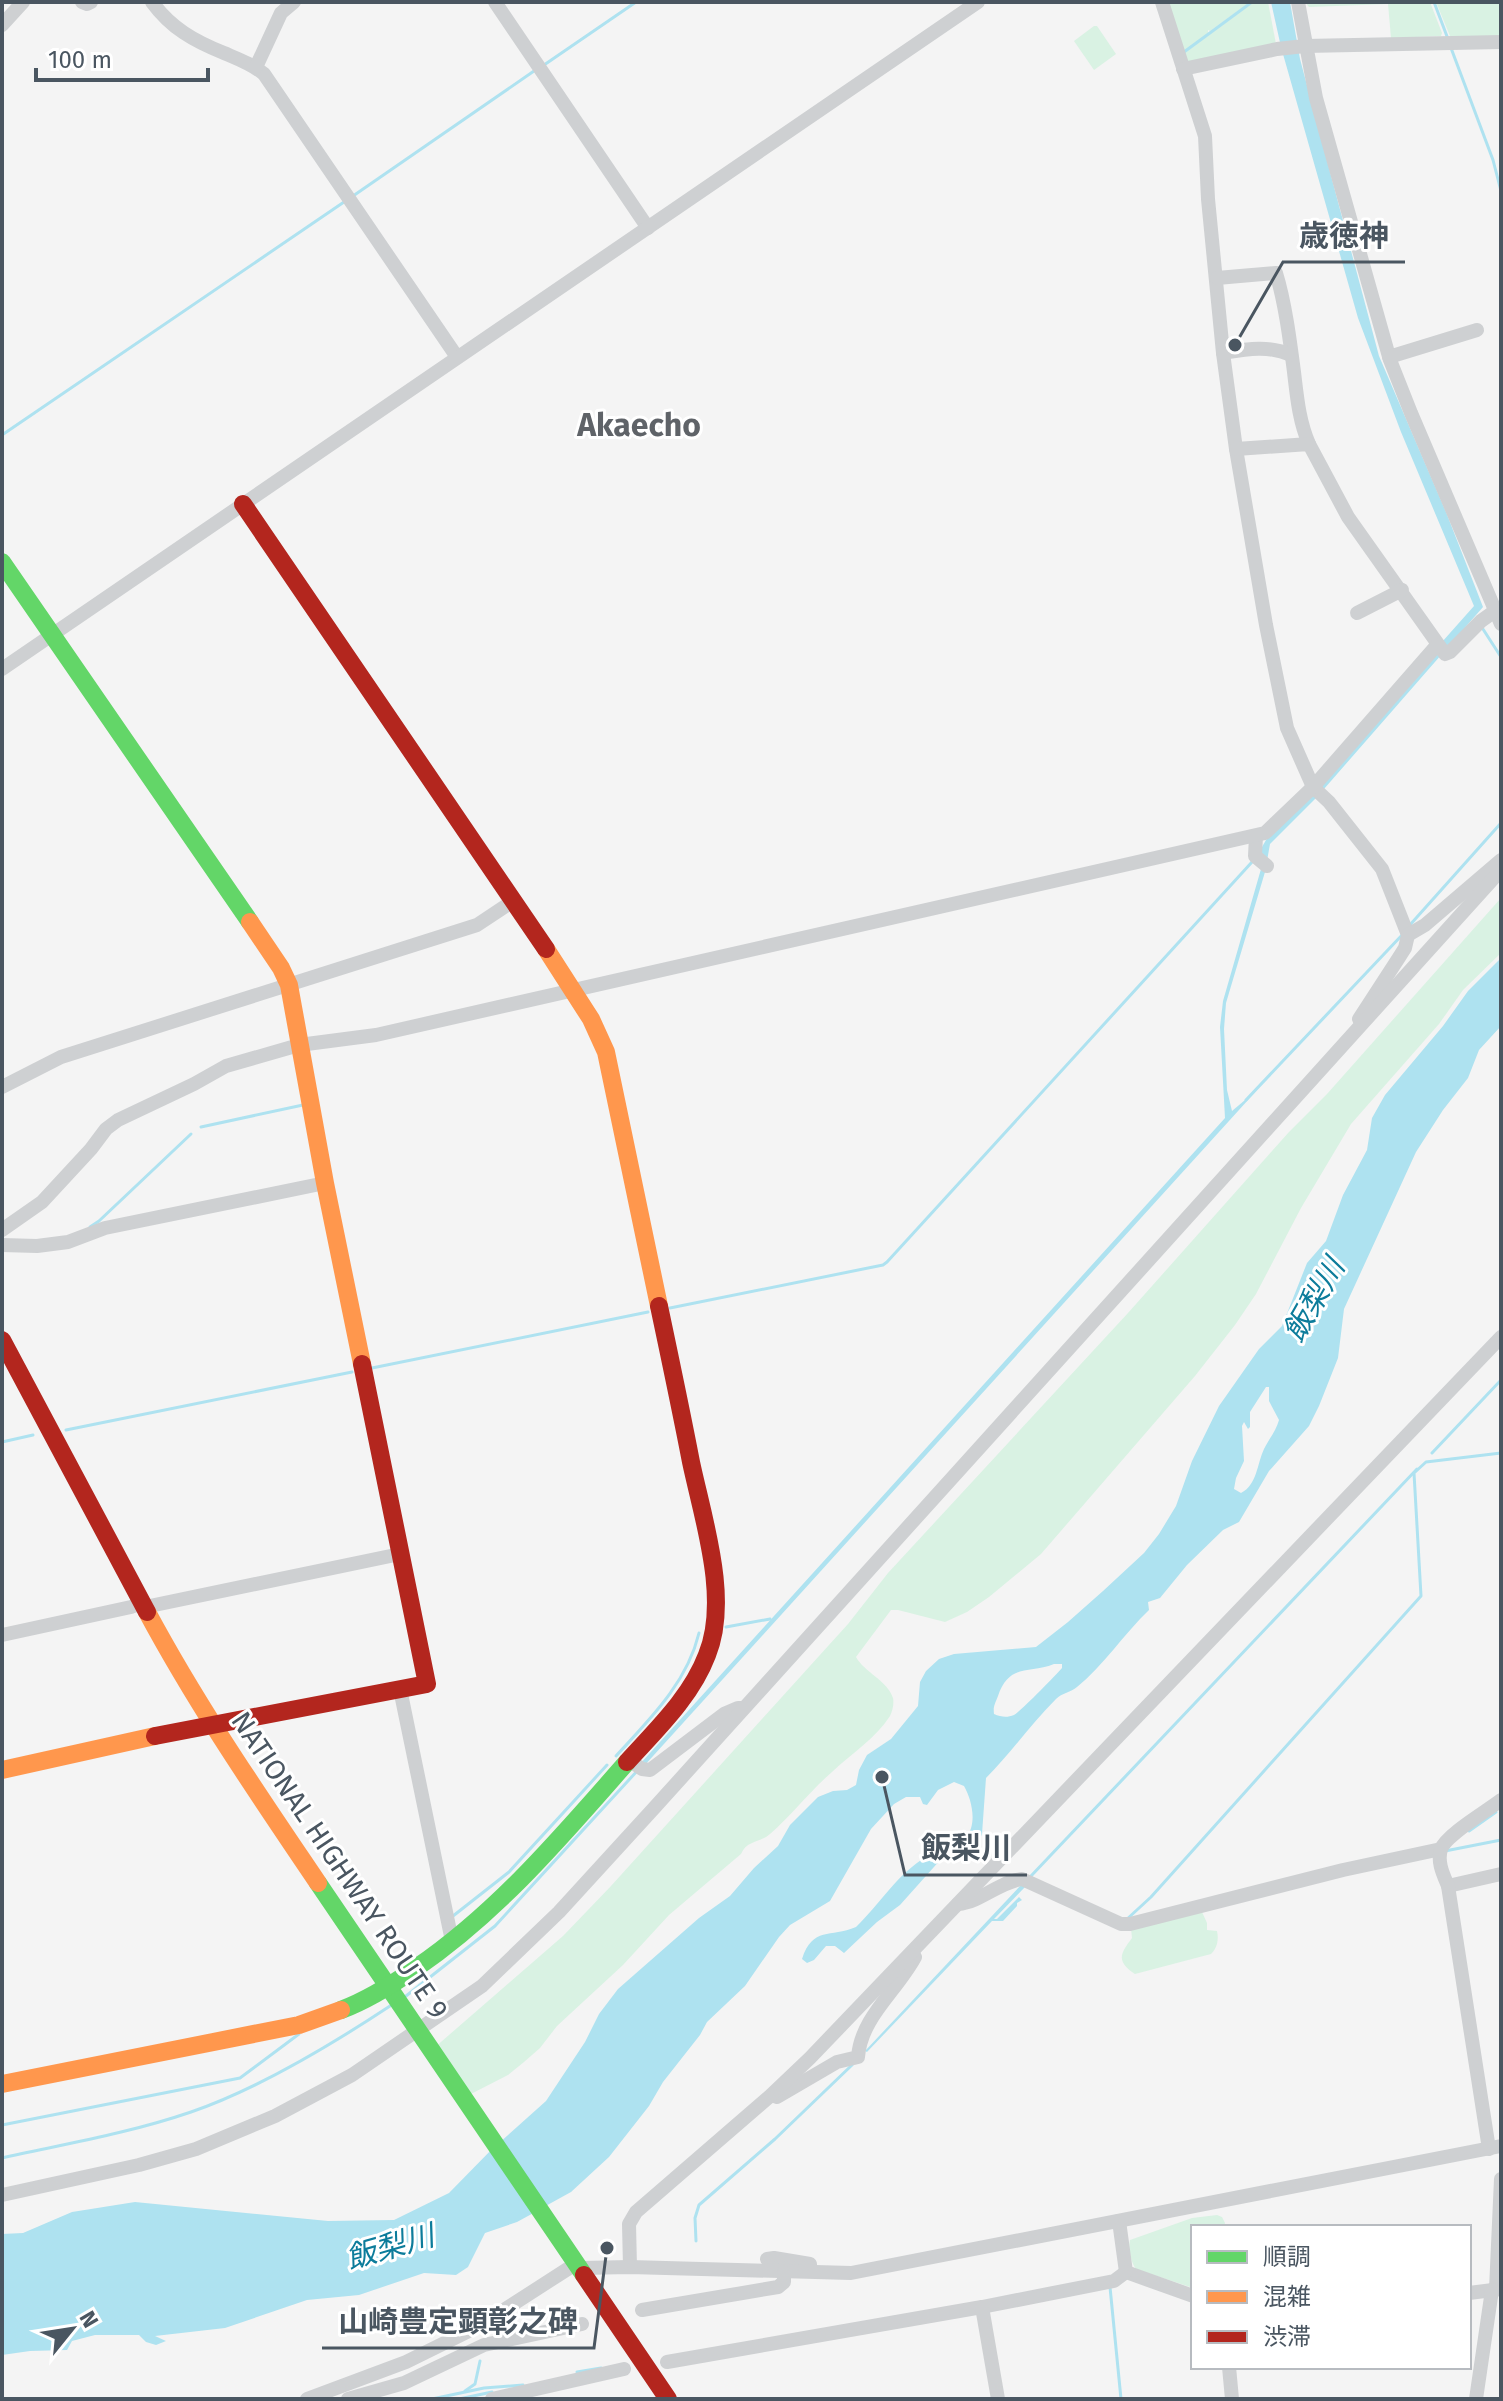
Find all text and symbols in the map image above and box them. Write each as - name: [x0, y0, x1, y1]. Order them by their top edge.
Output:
- scale bar: [36, 32, 208, 82]
- text: 100 m: [48, 46, 112, 74]
- callout: 歳徳神: [1283, 208, 1405, 262]
- text: 歳徳神: [1299, 218, 1389, 254]
- district label: Akaecho: [576, 406, 701, 444]
- water label: 飯梨川: [1276, 1249, 1354, 1348]
- street label: NATIONAL HIGHWAY ROUTE 9: [224, 1705, 455, 2025]
- callout: 飯梨川: [905, 1821, 1027, 1875]
- text: 飯梨川: [921, 1830, 1011, 1866]
- water label: 飯梨川: [342, 2216, 441, 2277]
- legend: [1191, 2225, 1471, 2369]
- text: 順調: [1263, 2243, 1311, 2271]
- text: 混雑: [1263, 2283, 1311, 2311]
- north arrow: [32, 2289, 112, 2369]
- callout: 山崎豊定顕彰之碑: [322, 2294, 594, 2348]
- text: 山崎豊定顕彰之碑: [338, 2304, 578, 2340]
- text: N: [74, 2306, 104, 2332]
- text: 渋滞: [1263, 2323, 1311, 2351]

